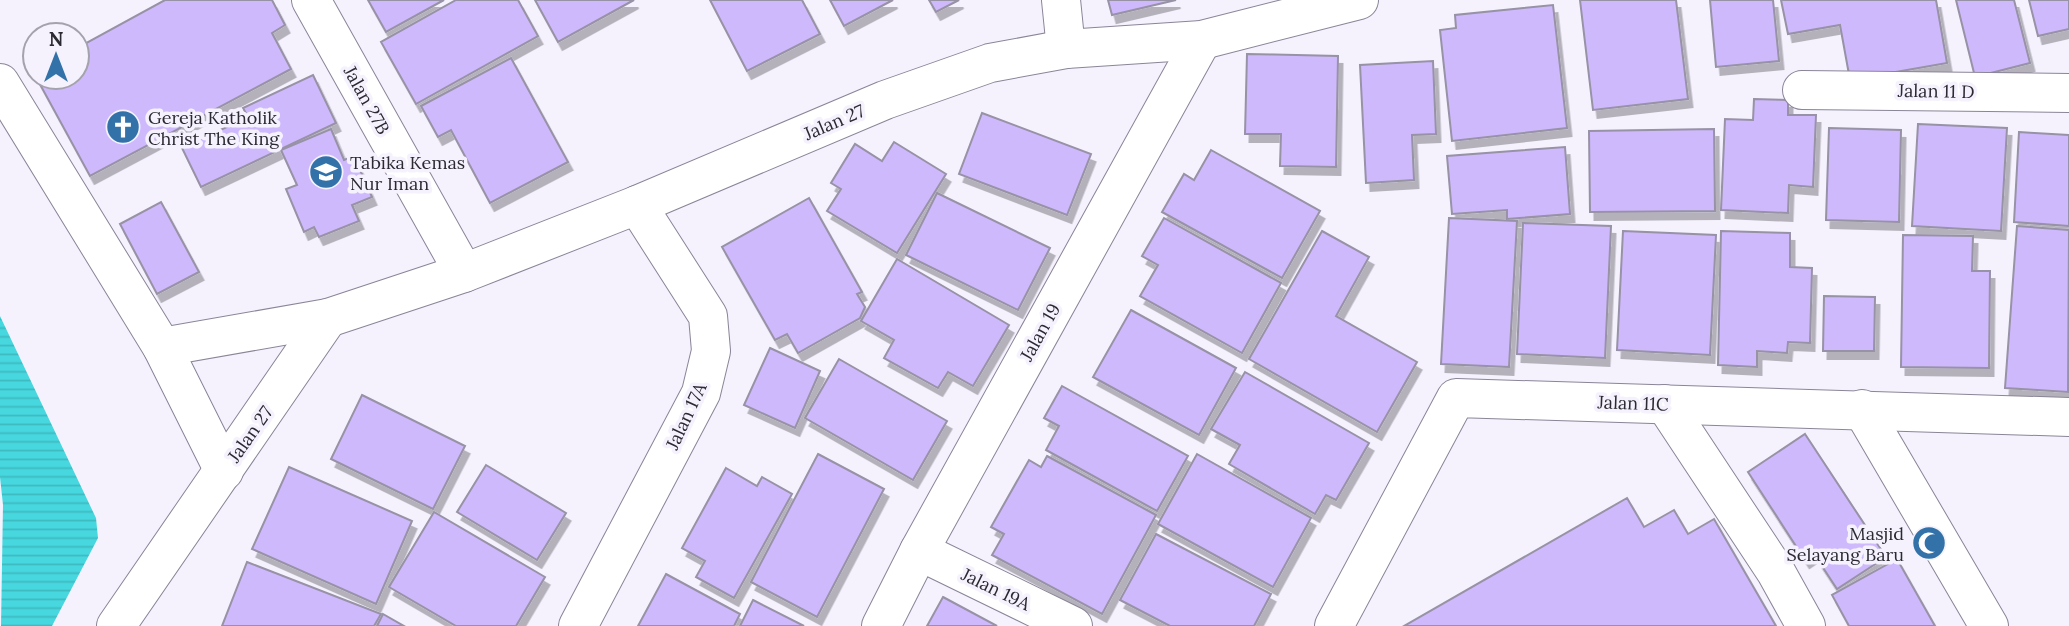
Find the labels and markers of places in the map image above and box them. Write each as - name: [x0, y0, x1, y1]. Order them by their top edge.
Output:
- place label: Gereja Katholik Christ The King: [148, 106, 280, 150]
- church icon: Gereja Katholik Christ The King: [104, 108, 142, 146]
- place label: Tabika Kemas Nur Iman: [350, 151, 465, 195]
- school or university icon: Tabika Kemas Nur Iman: [307, 153, 345, 191]
- place label: Masjid Selayang Baru: [1787, 522, 1904, 566]
- mosque icon: Masjid Selayang Baru: [1910, 524, 1948, 562]

